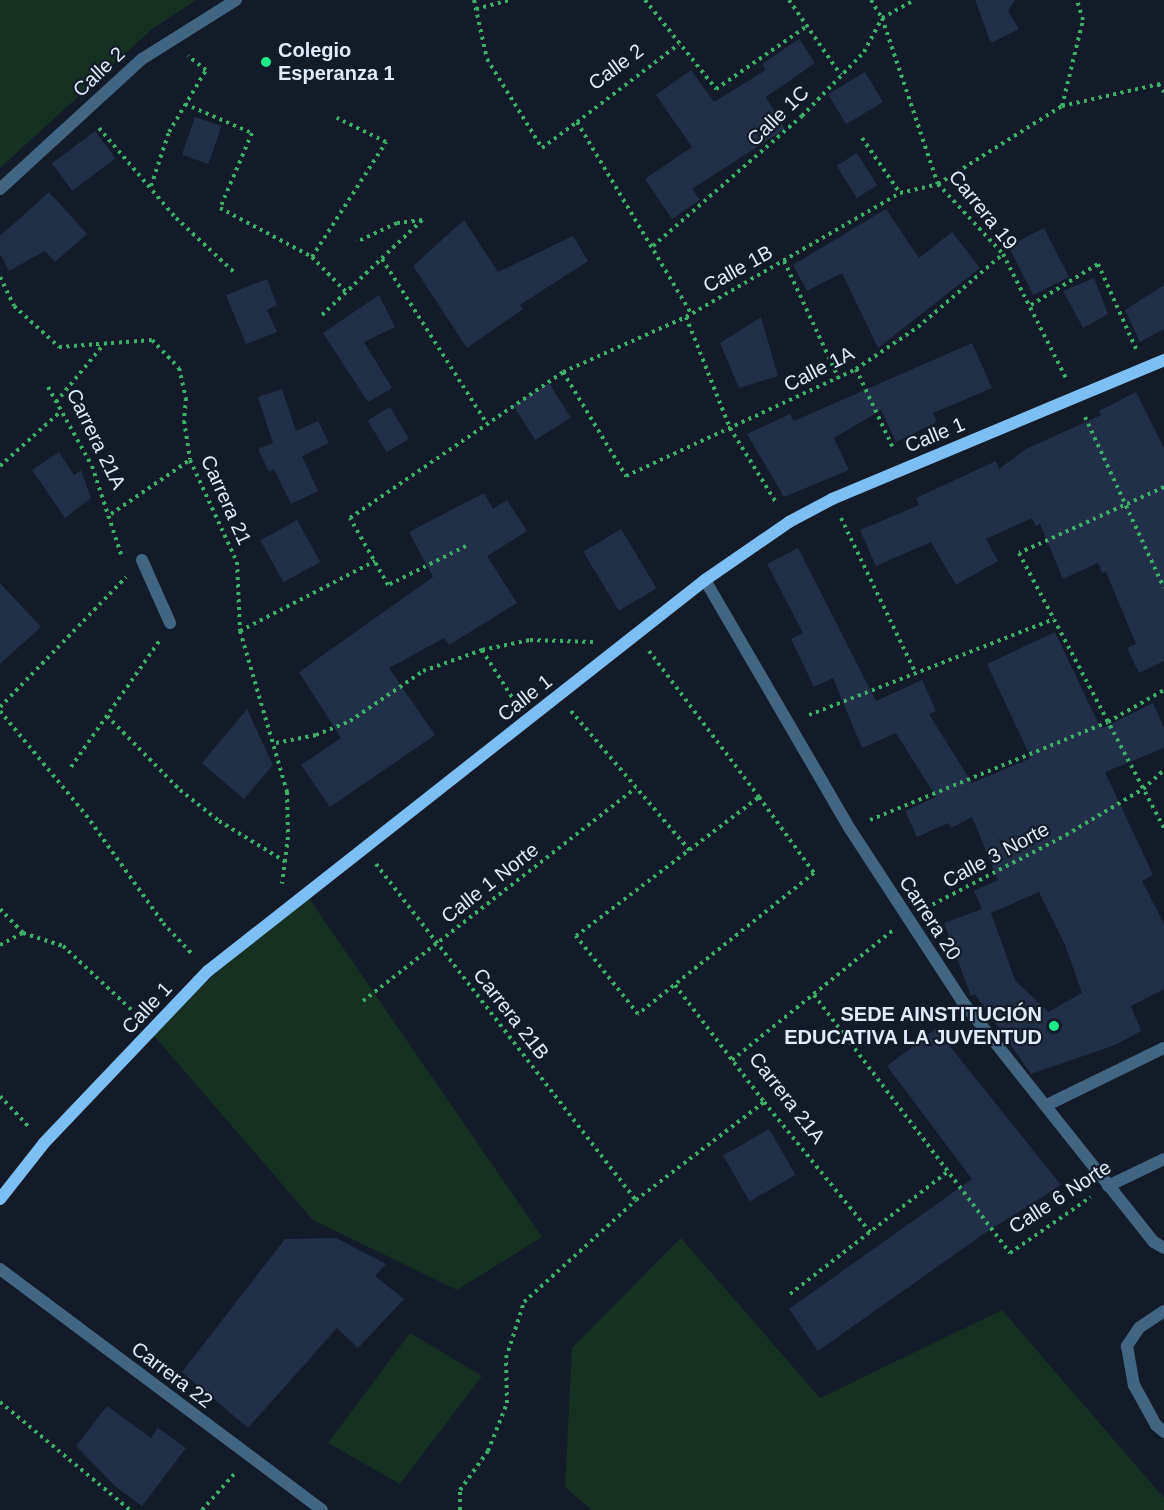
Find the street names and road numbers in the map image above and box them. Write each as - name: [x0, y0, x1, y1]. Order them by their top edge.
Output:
- street label: Calle 2: [584, 39, 648, 95]
- street label: Calle 2: [68, 42, 130, 102]
- street label: Calle 1C: [742, 81, 814, 151]
- street label: Carrera 19: [944, 165, 1022, 255]
- street label: Calle 1B: [699, 240, 777, 298]
- street label: Calle 1A: [780, 341, 858, 397]
- street label: Carrera 21A: [61, 385, 131, 493]
- street label: Calle 1: [902, 412, 968, 458]
- street label: Carrera 21: [196, 451, 256, 549]
- street label: Calle 1: [493, 669, 557, 727]
- street label: Calle 3 Norte: [939, 817, 1053, 893]
- street label: Calle 1 Norte: [437, 838, 543, 928]
- street label: Carrera 20: [894, 871, 966, 965]
- street label: Carrera 21B: [468, 964, 554, 1064]
- street label: Calle 1: [117, 977, 177, 1039]
- street label: Carrera 21A: [744, 1048, 830, 1148]
- street label: Calle 6 Norte: [1005, 1155, 1115, 1239]
- street label: Carrera 22: [127, 1337, 217, 1413]

